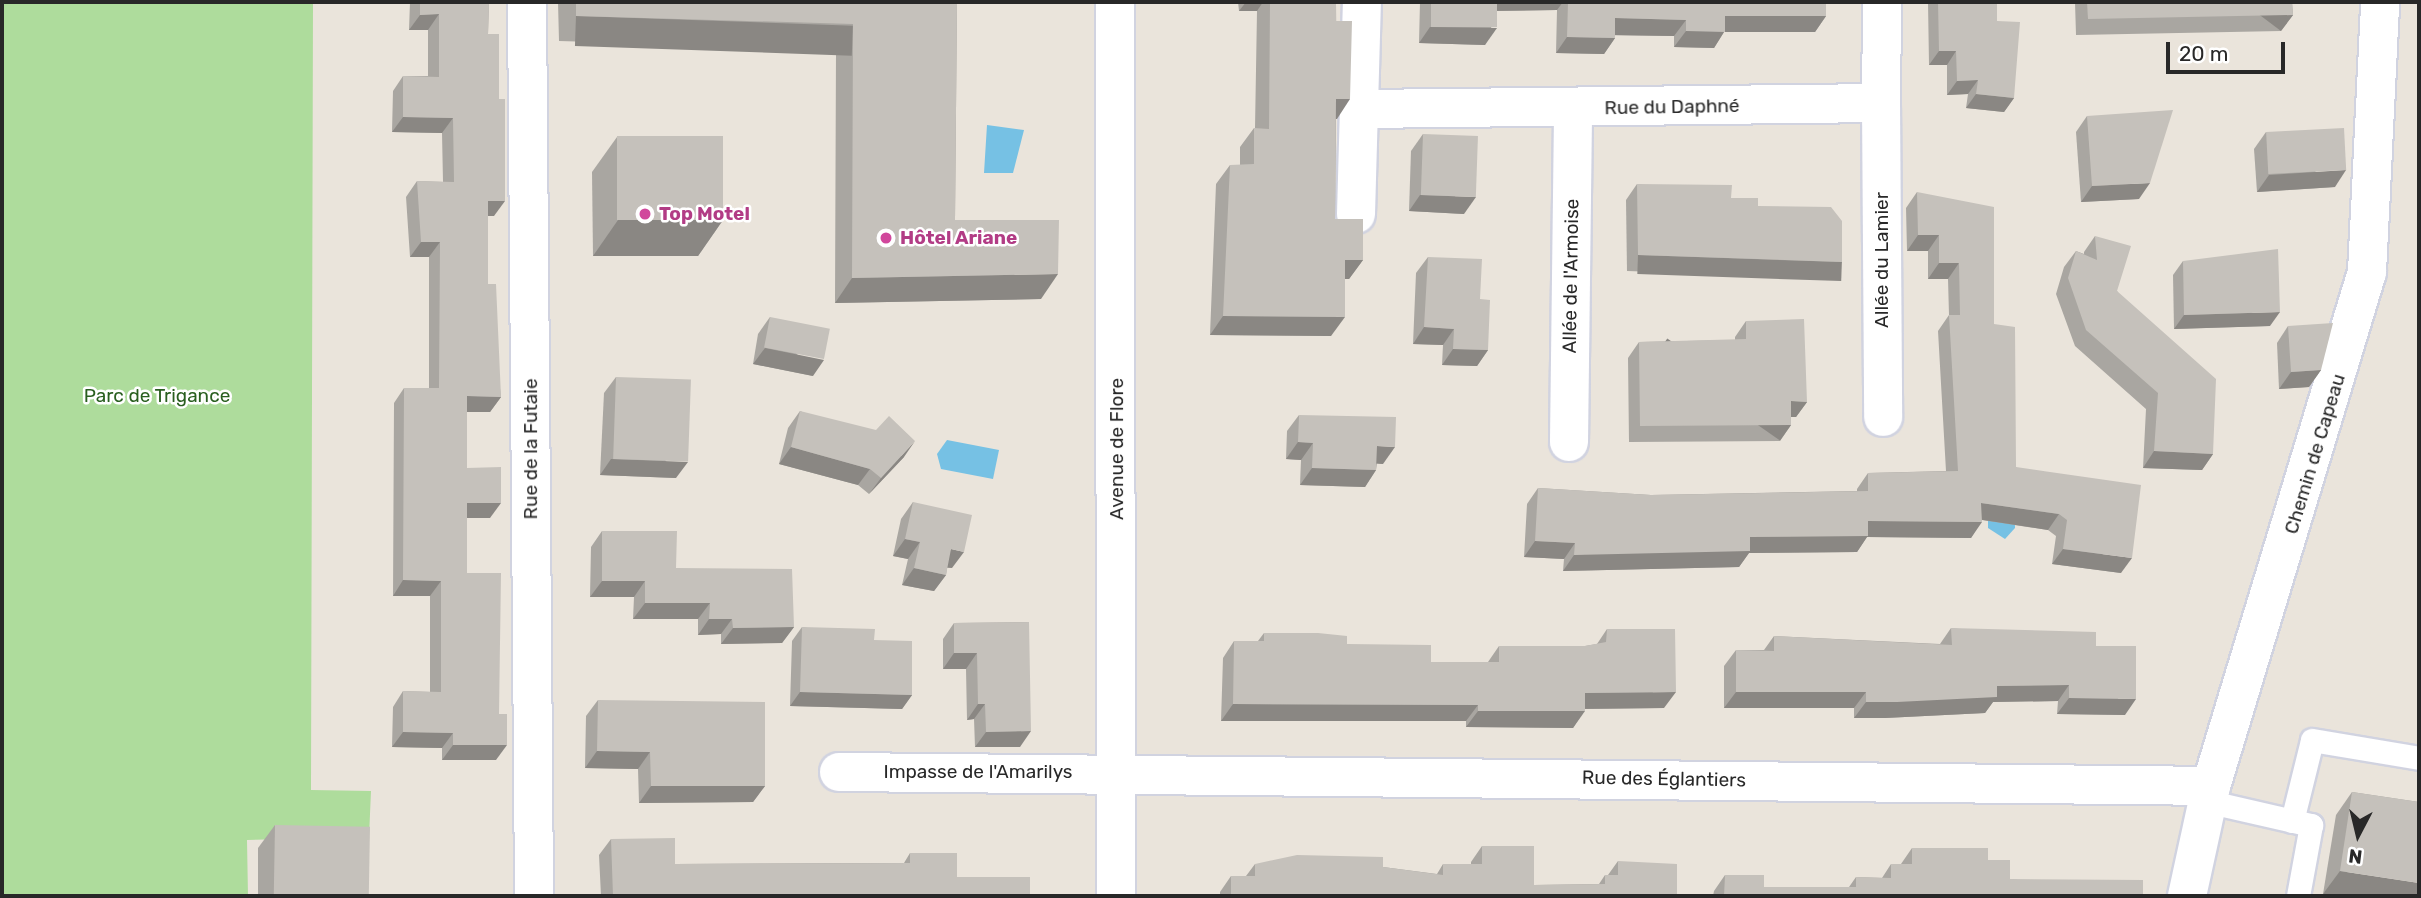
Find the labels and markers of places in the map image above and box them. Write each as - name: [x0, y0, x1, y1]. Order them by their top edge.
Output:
- place label: Top Motel: [659, 203, 750, 225]
- marker: Top Motel: [637, 206, 653, 222]
- place label: Hôtel Ariane: [900, 227, 1018, 249]
- marker: Hôtel Ariane: [878, 230, 894, 246]

